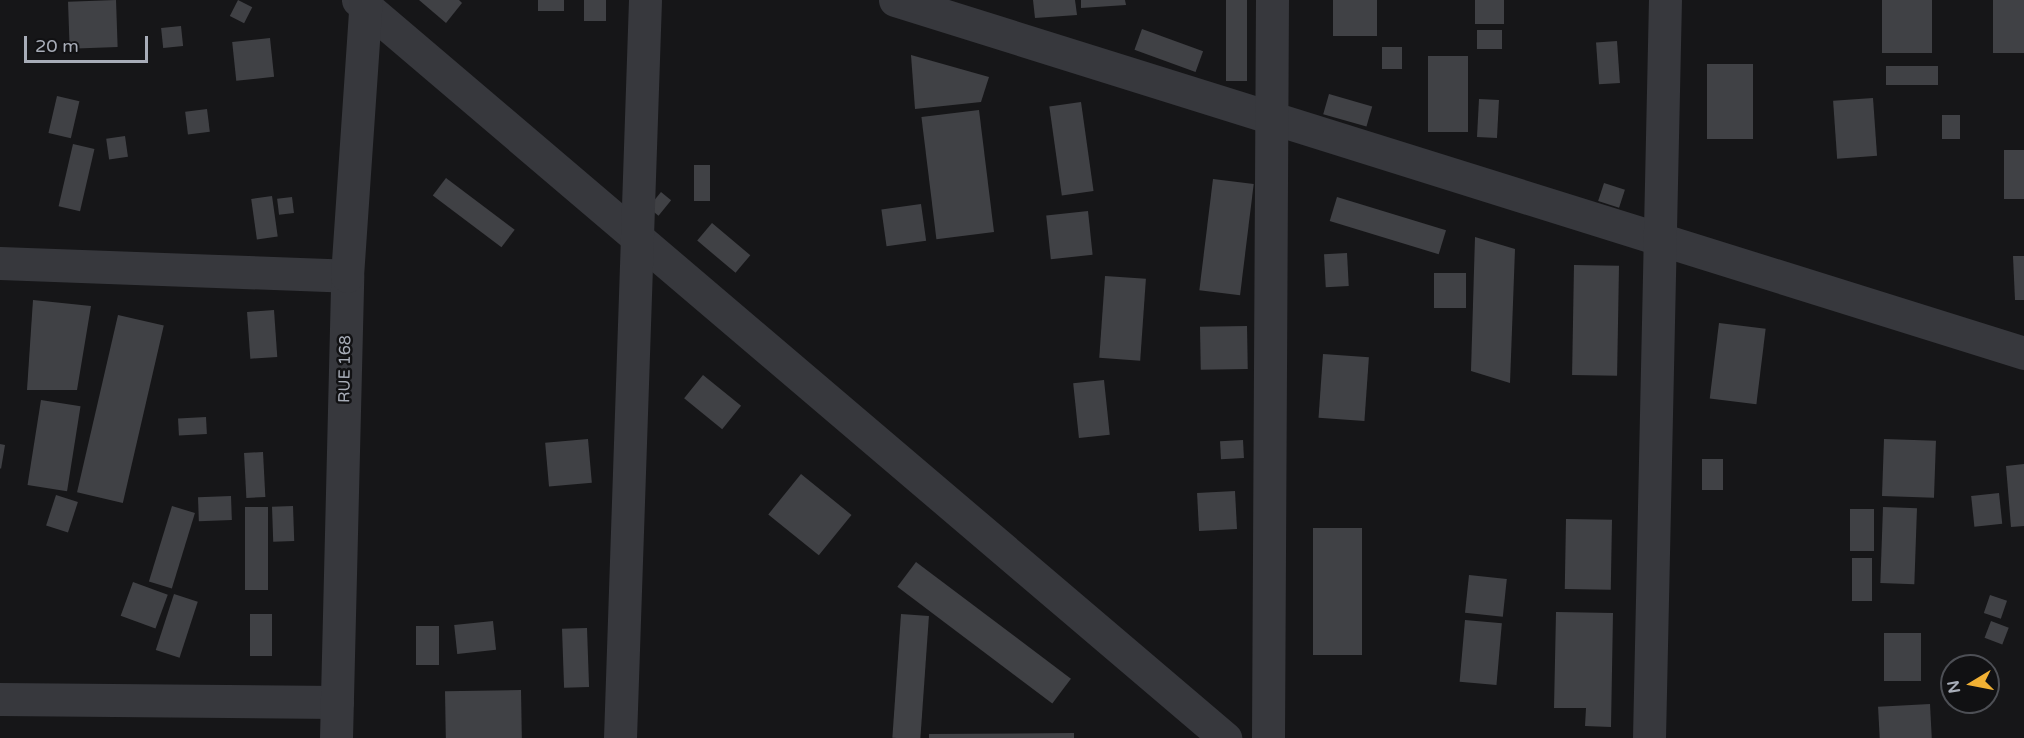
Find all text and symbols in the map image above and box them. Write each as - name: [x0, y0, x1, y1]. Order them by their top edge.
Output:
- scale bar: [27, 24, 152, 62]
- text: 20 m: [35, 35, 79, 57]
- street label: RUE 168: [335, 335, 355, 403]
- north arrow: [1940, 654, 2000, 714]
- text: N: [1943, 679, 1965, 695]

